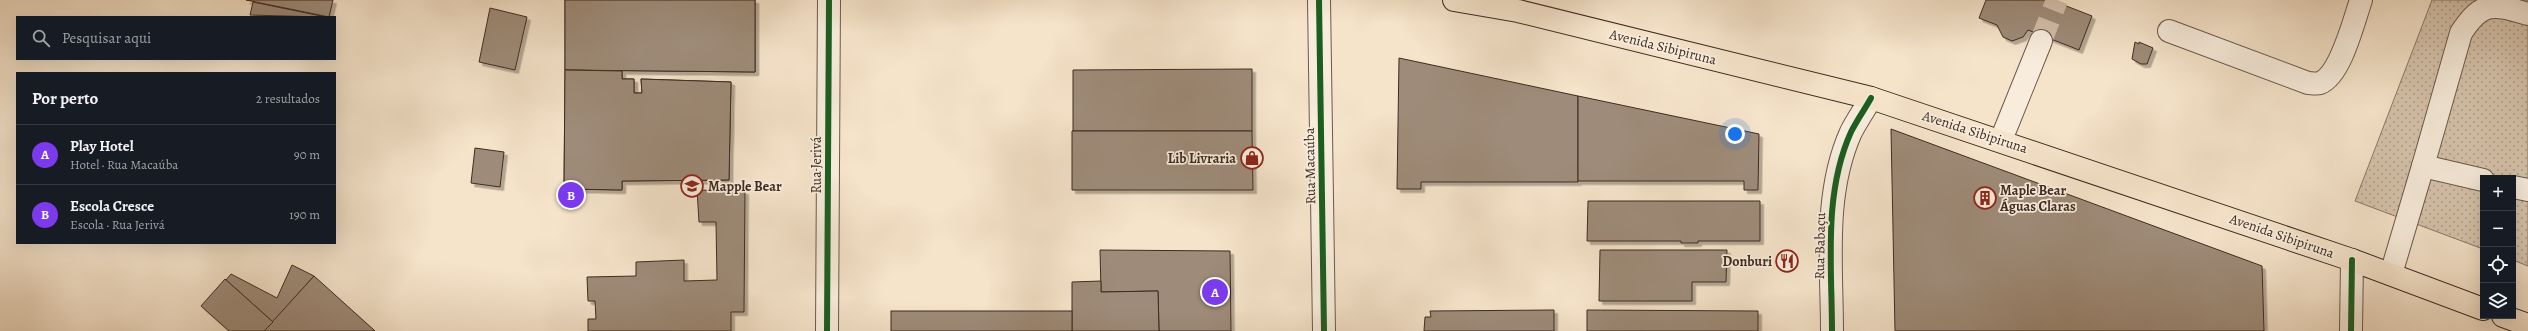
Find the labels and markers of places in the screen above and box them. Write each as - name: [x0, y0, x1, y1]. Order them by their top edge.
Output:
- shop icon: Lib Livraria: [1239, 145, 1265, 171]
- place label: Lib Livraria: [1168, 149, 1236, 168]
- school or university icon: Mapple Bear: [679, 173, 705, 199]
- place label: Mapple Bear: [708, 177, 782, 196]
- pin: B: [558, 180, 584, 210]
- place label: Maple Bear Águas Claras: [1999, 181, 2076, 216]
- building icon: Maple Bear Águas Claras: [1972, 185, 1998, 211]
- restaurant icon: Donburi: [1774, 248, 1800, 274]
- place label: Donburi: [1723, 252, 1772, 271]
- pin: A: [1202, 277, 1228, 307]

